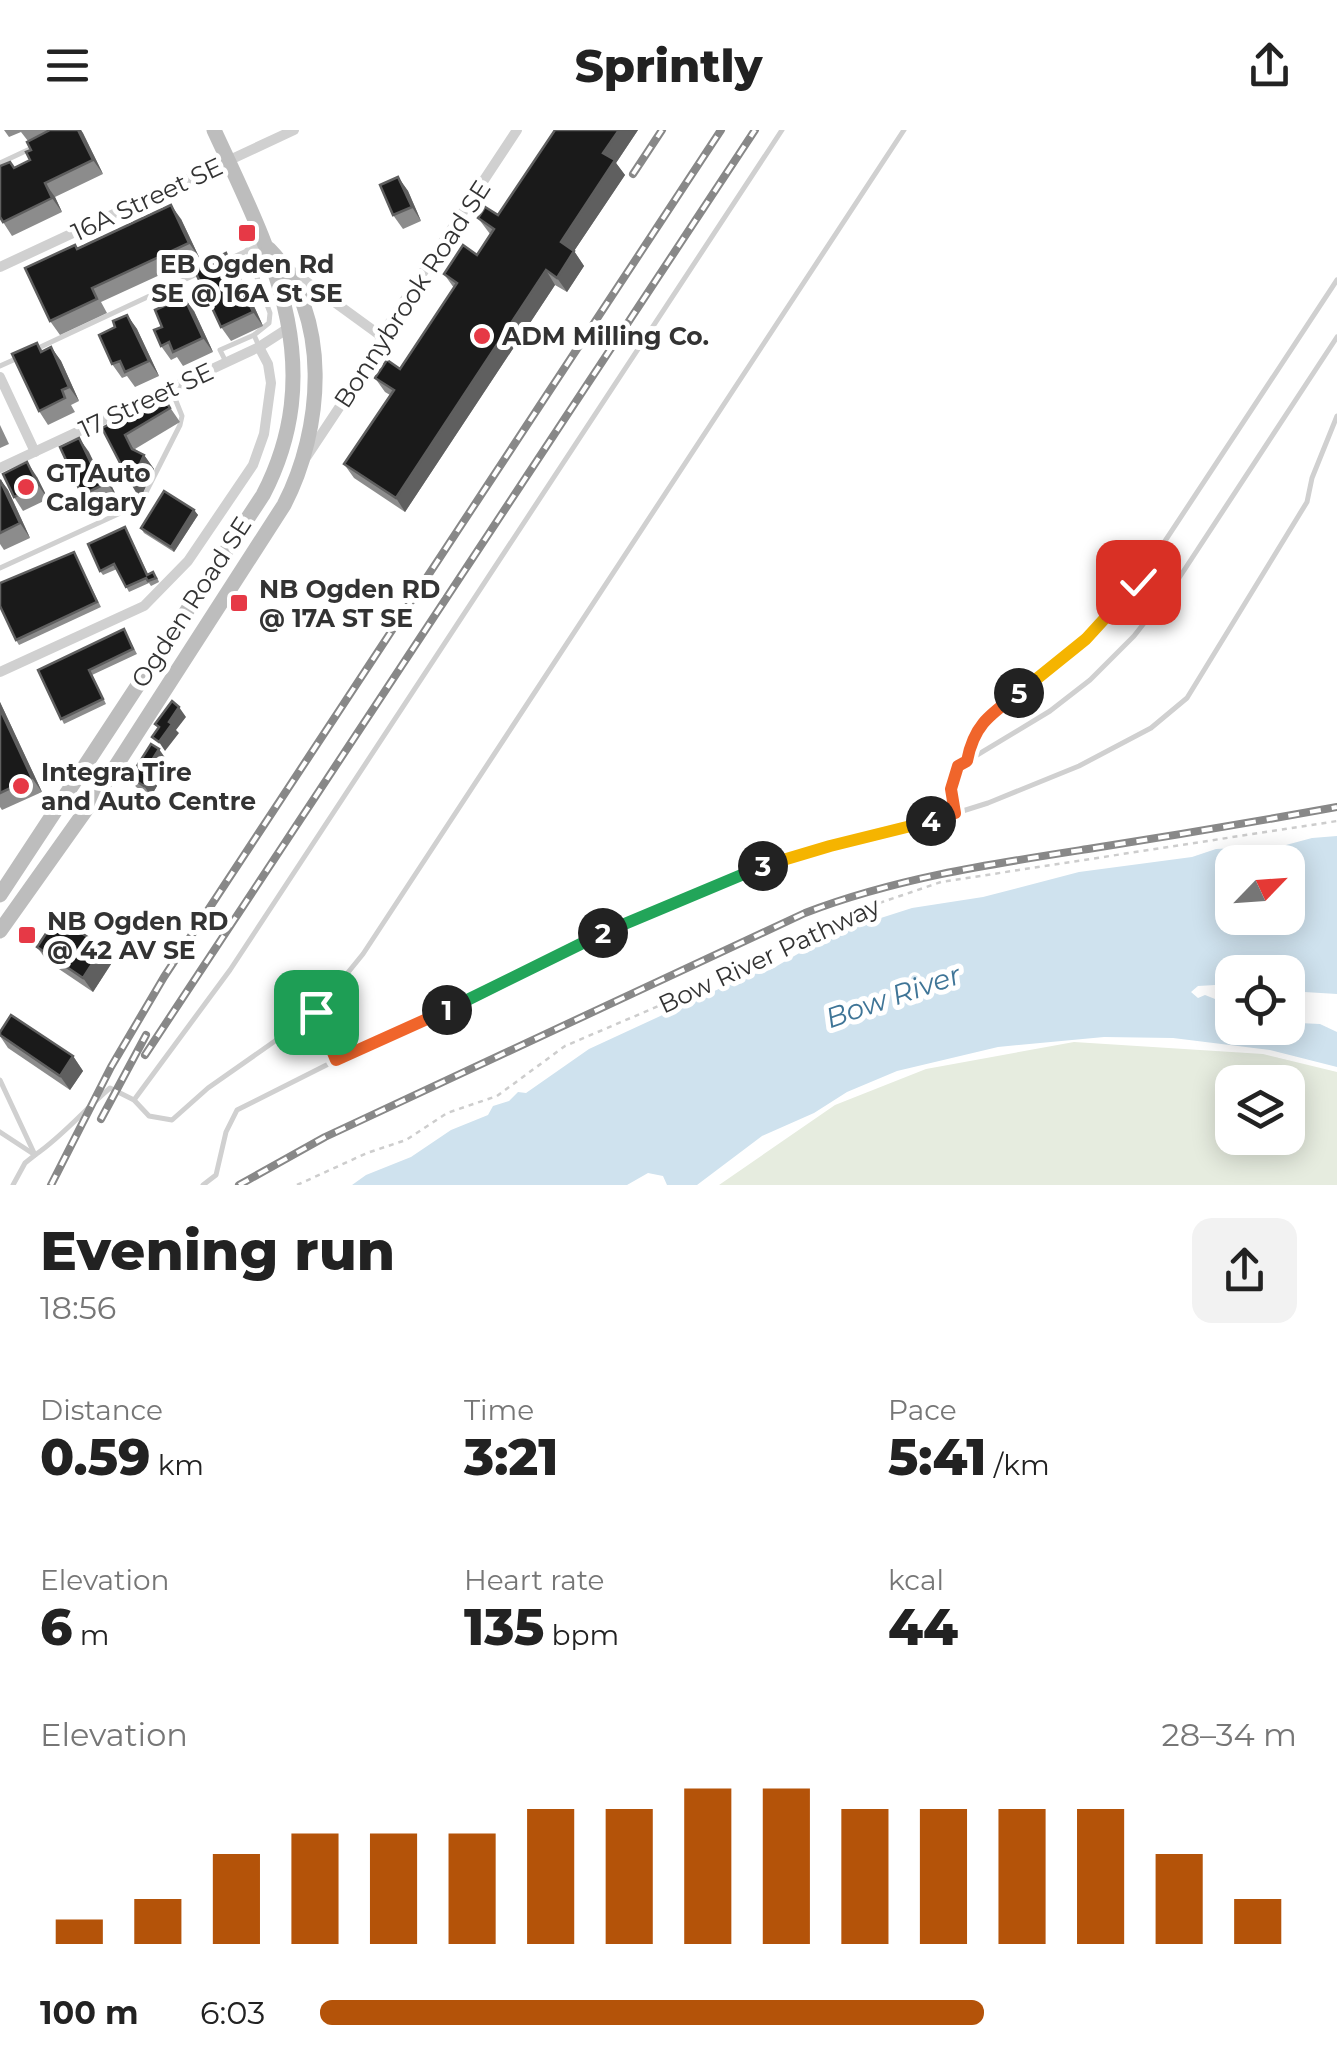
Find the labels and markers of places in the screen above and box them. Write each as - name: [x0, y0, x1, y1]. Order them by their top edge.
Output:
- marker: EB Ogden Rd SE @ 16A St SE: [236, 222, 258, 244]
- place label: EB Ogden Rd SE @ 16A St SE: [151, 249, 343, 308]
- place label: ADM Milling Co.: [501, 321, 709, 351]
- marker: ADM Milling Co.: [471, 325, 493, 347]
- place label: GT Auto Calgary: [46, 458, 151, 517]
- marker: GT Auto Calgary: [15, 476, 37, 498]
- pin: [1096, 540, 1181, 625]
- place label: NB Ogden RD @ 17A ST SE: [259, 574, 440, 633]
- marker: NB Ogden RD @ 17A ST SE: [228, 592, 250, 614]
- pin: 5: [994, 668, 1044, 718]
- place label: Integra Tire and Auto Centre: [41, 757, 256, 816]
- marker: Integra Tire and Auto Centre: [10, 775, 32, 797]
- pin: 4: [906, 796, 956, 846]
- pin: 3: [738, 841, 788, 891]
- place label: NB Ogden RD @ 42 AV SE: [47, 906, 228, 965]
- pin: 2: [578, 908, 628, 958]
- marker: NB Ogden RD @ 42 AV SE: [16, 924, 38, 946]
- pin: [274, 970, 359, 1055]
- pin: 1: [422, 985, 472, 1035]

